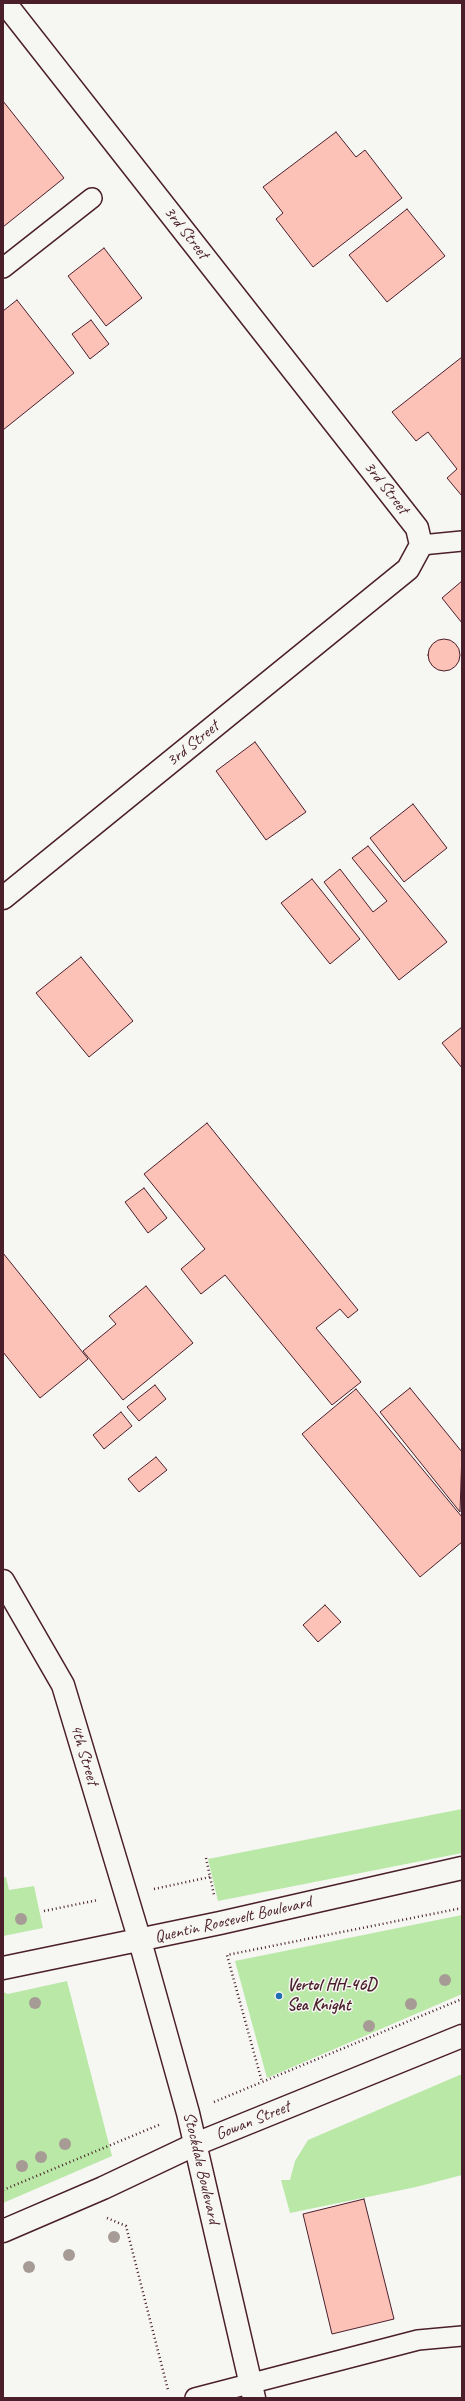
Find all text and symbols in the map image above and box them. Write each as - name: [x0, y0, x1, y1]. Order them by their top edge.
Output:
- street label: 3rd Street: [159, 202, 213, 264]
- street label: 3rd Street: [359, 457, 413, 519]
- street label: 3rd Street: [163, 717, 223, 771]
- street label: 4th Street: [65, 1722, 103, 1788]
- street label: Quentin Roosevelt Boulevard: [153, 1892, 313, 1948]
- place label: Vertol HH-46D Sea Knight: [287, 1976, 376, 2016]
- marker: Vertol HH-46D Sea Knight: [274, 1991, 284, 2001]
- street label: Gowan Street: [213, 2097, 293, 2145]
- street label: Stockdale Boulevard: [178, 2110, 224, 2226]

